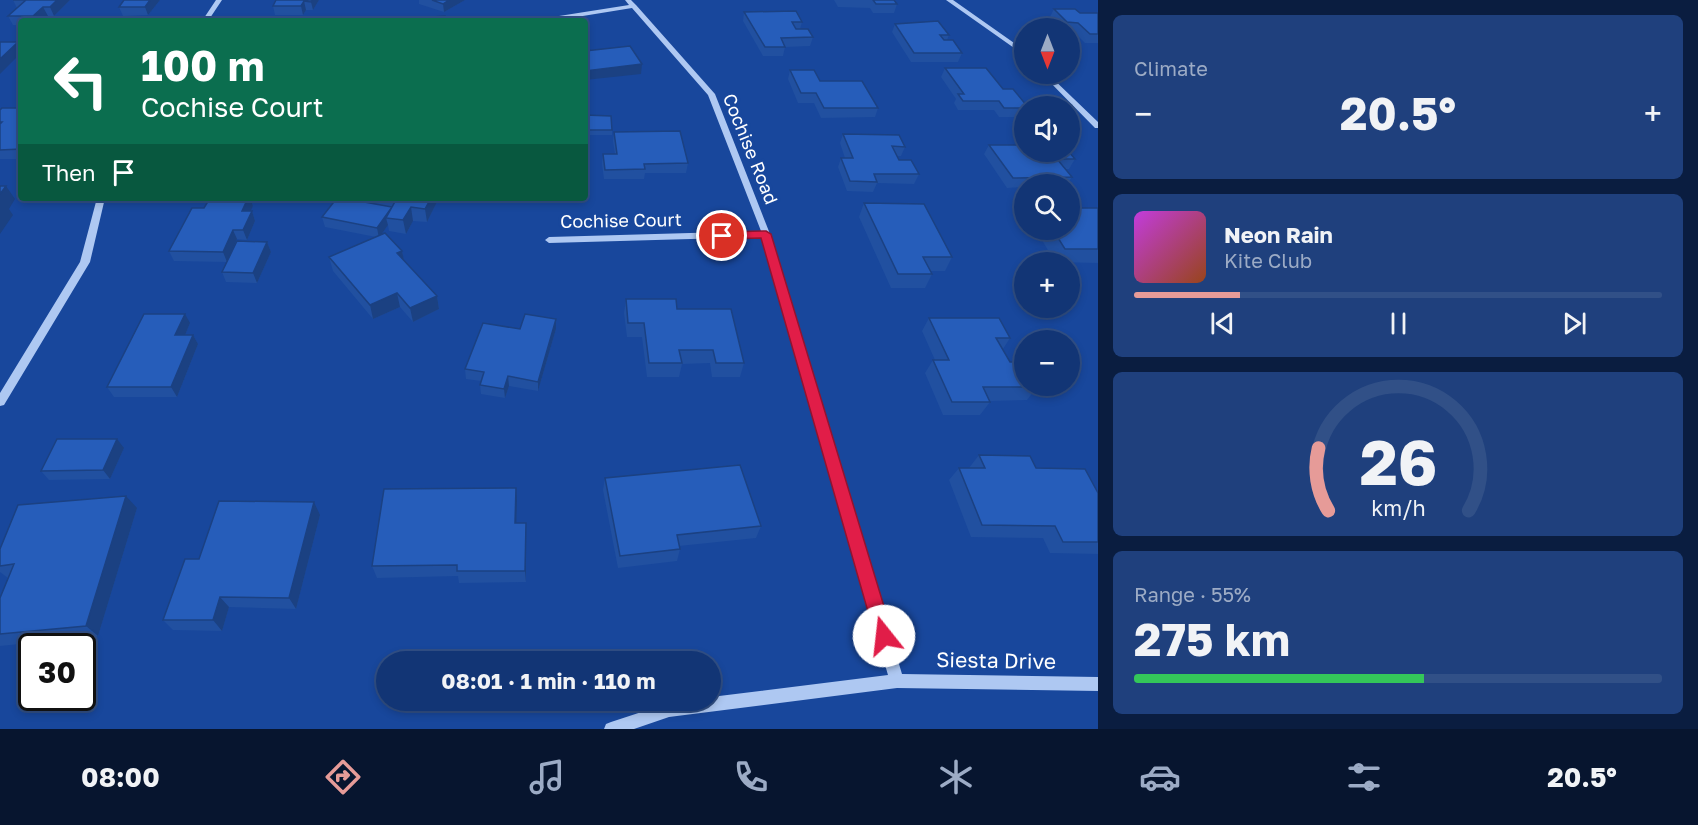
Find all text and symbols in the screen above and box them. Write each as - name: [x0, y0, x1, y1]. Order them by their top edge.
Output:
- north arrow: [1014, 18, 1080, 84]
- map controls: [1014, 18, 1080, 396]
- text: 100 m: [141, 40, 264, 90]
- icon: left: [42, 42, 120, 120]
- text: Climate: [1134, 56, 1208, 80]
- text: 20.5°: [1340, 86, 1456, 140]
- street label: Cochise Road: [719, 90, 783, 207]
- text: Cochise Court: [141, 91, 324, 123]
- text: −: [1134, 94, 1152, 133]
- text: +: [1644, 94, 1662, 133]
- button: sound: [1014, 96, 1080, 162]
- icon: arrive: [107, 156, 140, 189]
- text: Then: [42, 159, 95, 186]
- button: search: [1014, 174, 1080, 240]
- street label: Cochise Court: [560, 208, 682, 232]
- pin: [696, 210, 747, 261]
- icon: arrive: [705, 219, 738, 252]
- text: Neon Rain: [1224, 221, 1333, 248]
- text: Kite Club: [1224, 248, 1312, 272]
- button: +: [1014, 252, 1080, 318]
- icon: previous: [1206, 307, 1239, 340]
- icon: pause: [1382, 307, 1415, 340]
- icon: next: [1558, 307, 1591, 340]
- button: −: [1014, 330, 1080, 396]
- text: 26: [1359, 424, 1437, 499]
- text: km/h: [1371, 495, 1425, 521]
- text: Range · 55%: [1134, 582, 1251, 606]
- position arrow: [852, 604, 916, 668]
- text: 275 km: [1134, 612, 1290, 666]
- speed limit sign: 30: [18, 633, 96, 711]
- street label: Siesta Drive: [936, 646, 1056, 674]
- text: 08:01 · 1 min · 110 m: [441, 667, 656, 694]
- icon: directions: [322, 756, 364, 798]
- icon: music: [526, 756, 568, 798]
- icon: phone: [730, 756, 772, 798]
- icon: climate: [935, 756, 977, 798]
- icon: car: [1139, 756, 1181, 798]
- icon: filters: [1343, 756, 1385, 798]
- text: 08:00: [81, 761, 160, 793]
- text: 20.5°: [1547, 761, 1617, 793]

